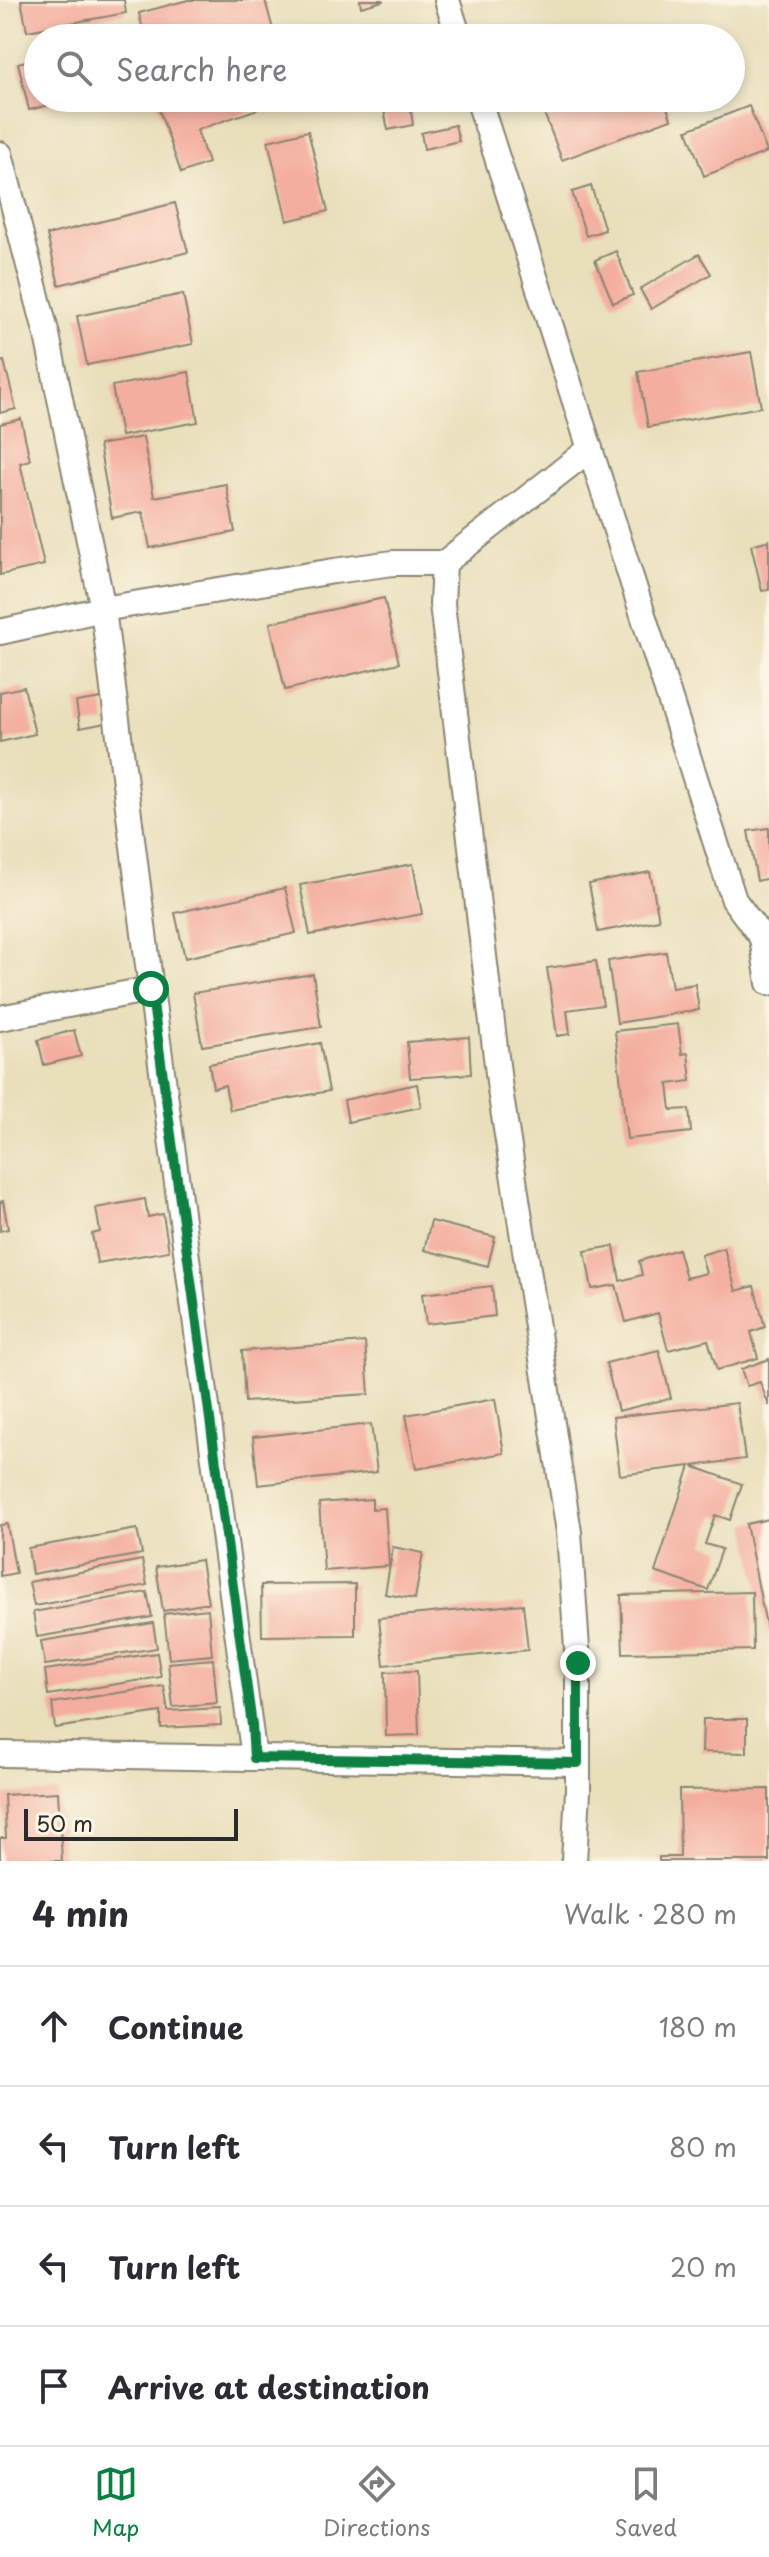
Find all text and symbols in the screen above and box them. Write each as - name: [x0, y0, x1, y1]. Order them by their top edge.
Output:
- search box: [24, 24, 745, 112]
- icon: search: [52, 46, 96, 90]
- text: Search here: [116, 46, 288, 91]
- route start: [133, 971, 169, 1007]
- route end: [560, 1645, 596, 1681]
- scale bar: [24, 1805, 238, 1841]
- text: 50 m: [36, 1806, 93, 1839]
- text: 4 min: [32, 1887, 129, 1939]
- text: Walk · 280 m: [564, 1894, 737, 1933]
- icon: ahead: [32, 2004, 76, 2048]
- text: Continue: [108, 2004, 243, 2049]
- text: 180 m: [659, 2007, 737, 2046]
- icon: left: [32, 2124, 76, 2168]
- text: Turn left: [108, 2124, 240, 2169]
- text: 80 m: [669, 2127, 737, 2166]
- icon: left: [32, 2244, 76, 2288]
- text: Turn left: [108, 2244, 240, 2289]
- text: 20 m: [670, 2247, 737, 2286]
- icon: arrive: [32, 2364, 76, 2408]
- text: Arrive at destination: [108, 2364, 430, 2409]
- tab: Map: [92, 2462, 139, 2543]
- tab: Directions: [323, 2462, 430, 2543]
- tab: Saved: [614, 2462, 677, 2543]

